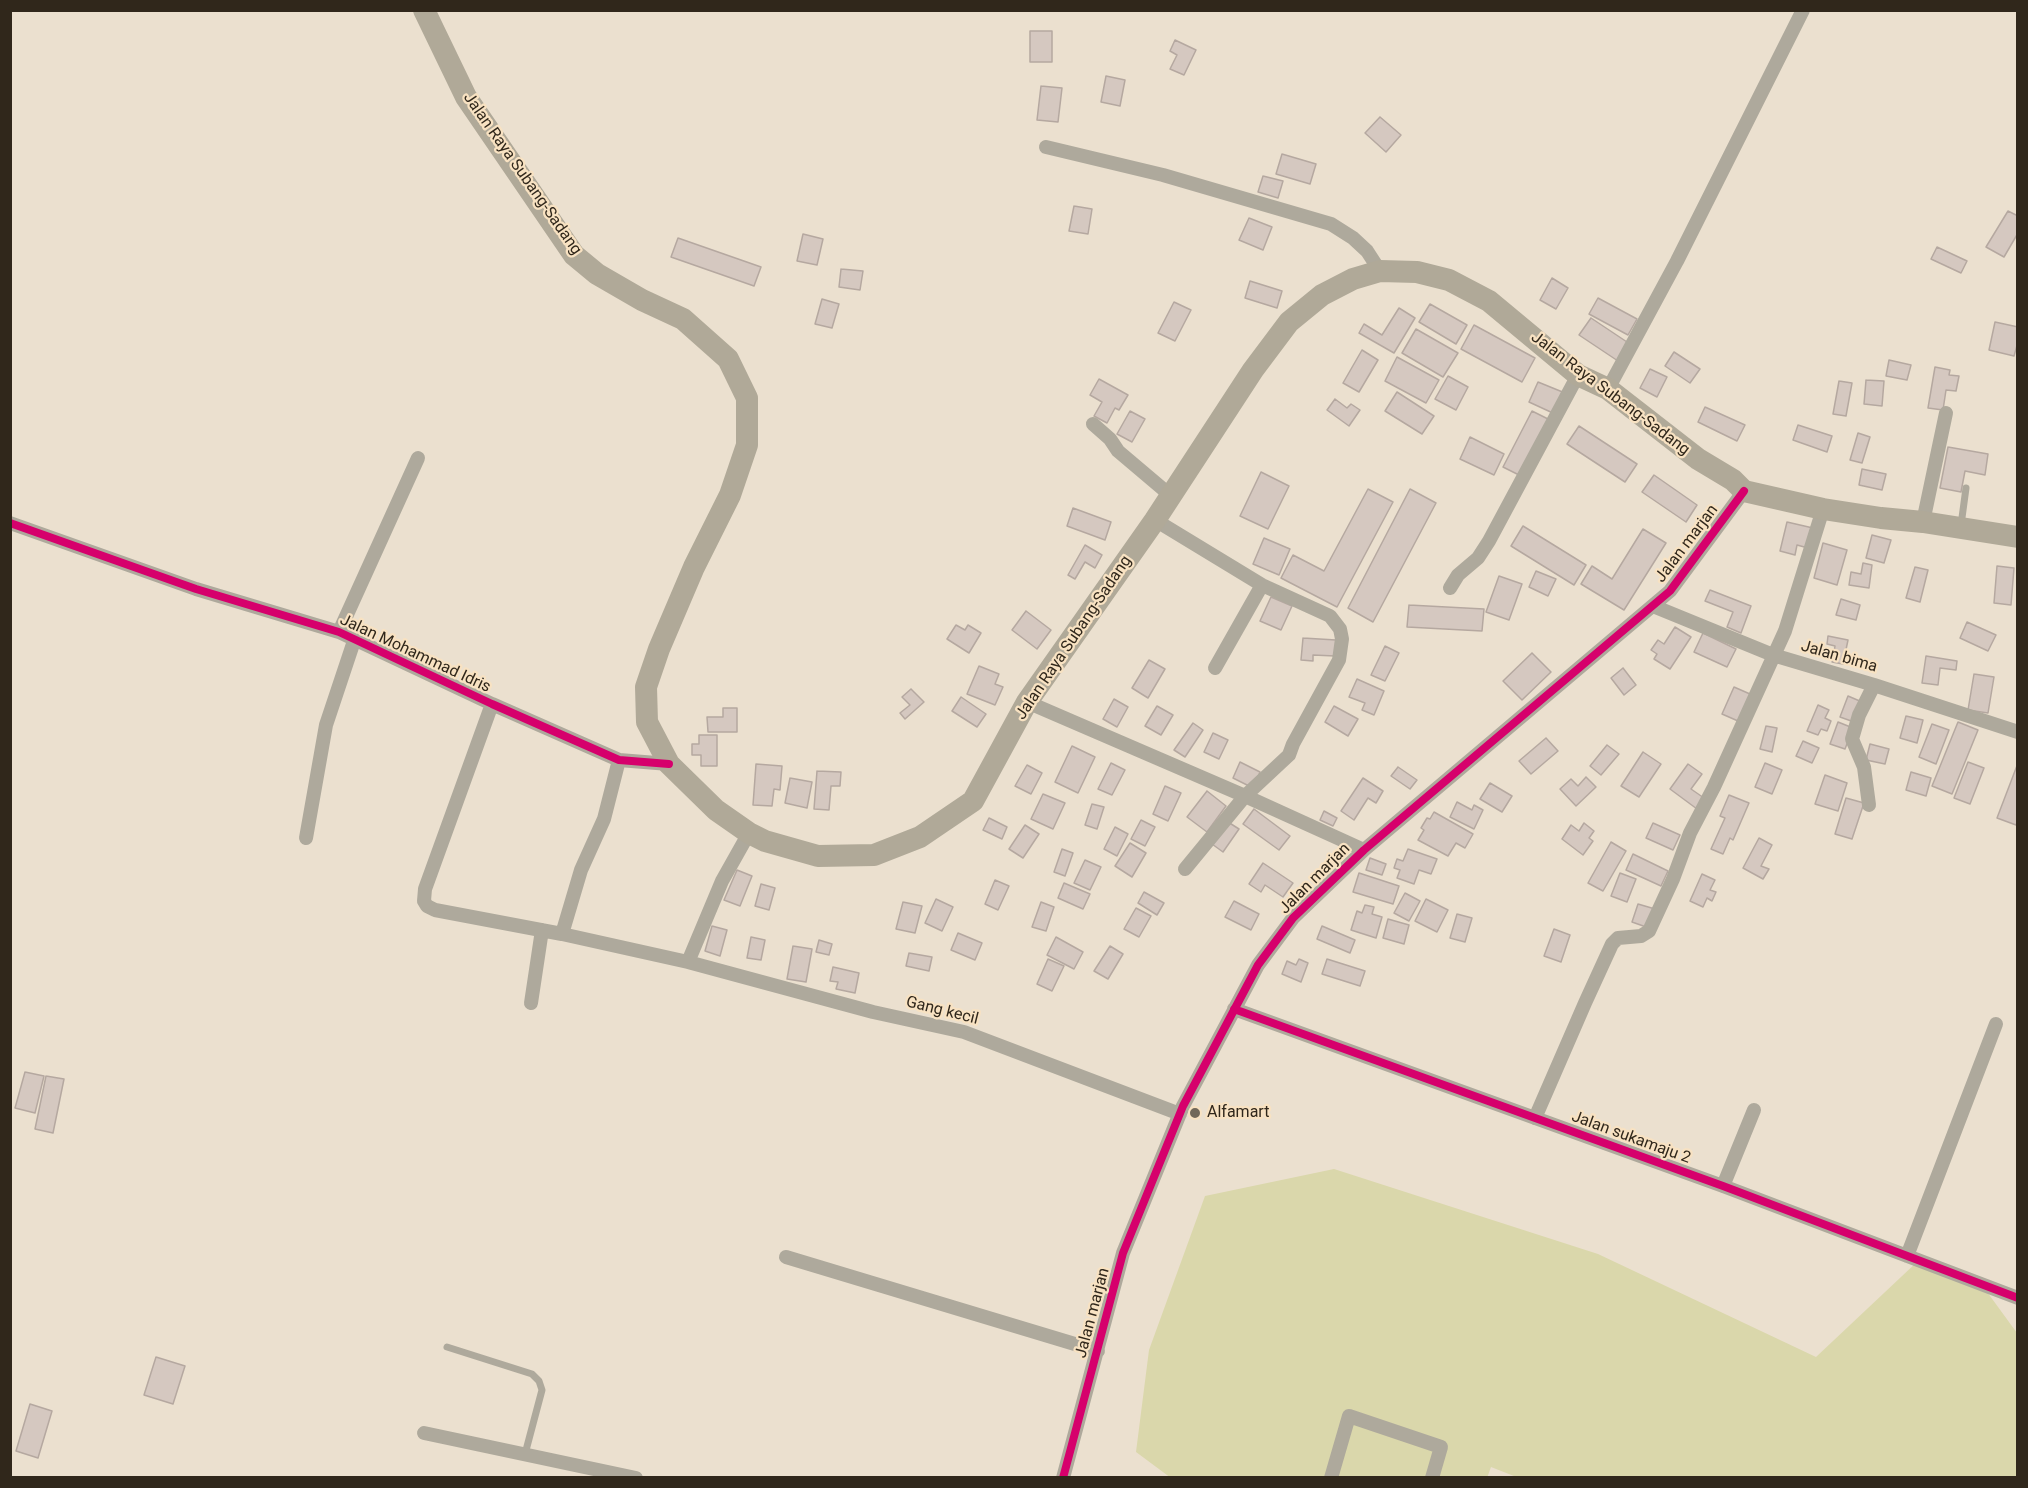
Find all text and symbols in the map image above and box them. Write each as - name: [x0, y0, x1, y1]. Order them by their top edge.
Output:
- street label: Jalan Raya Subang-Sadang: [459, 89, 585, 259]
- street label: Jalan Raya Subang-Sadang: [1527, 328, 1693, 460]
- street label: Jalan marjan: [1652, 501, 1722, 587]
- street label: Jalan Raya Subang-Sadang: [1012, 552, 1136, 724]
- street label: Jalan Mohammad Idris: [337, 611, 493, 697]
- street label: Jalan bima: [1799, 637, 1879, 677]
- street label: Jalan marjan: [1276, 840, 1354, 918]
- street label: Gang kecil: [904, 993, 980, 1029]
- place label: Alfamart: [1207, 1103, 1269, 1123]
- marker: Alfamart: [1188, 1106, 1202, 1120]
- street label: Jalan sukamaju 2: [1569, 1108, 1693, 1168]
- street label: Jalan marjan: [1072, 1266, 1114, 1360]

